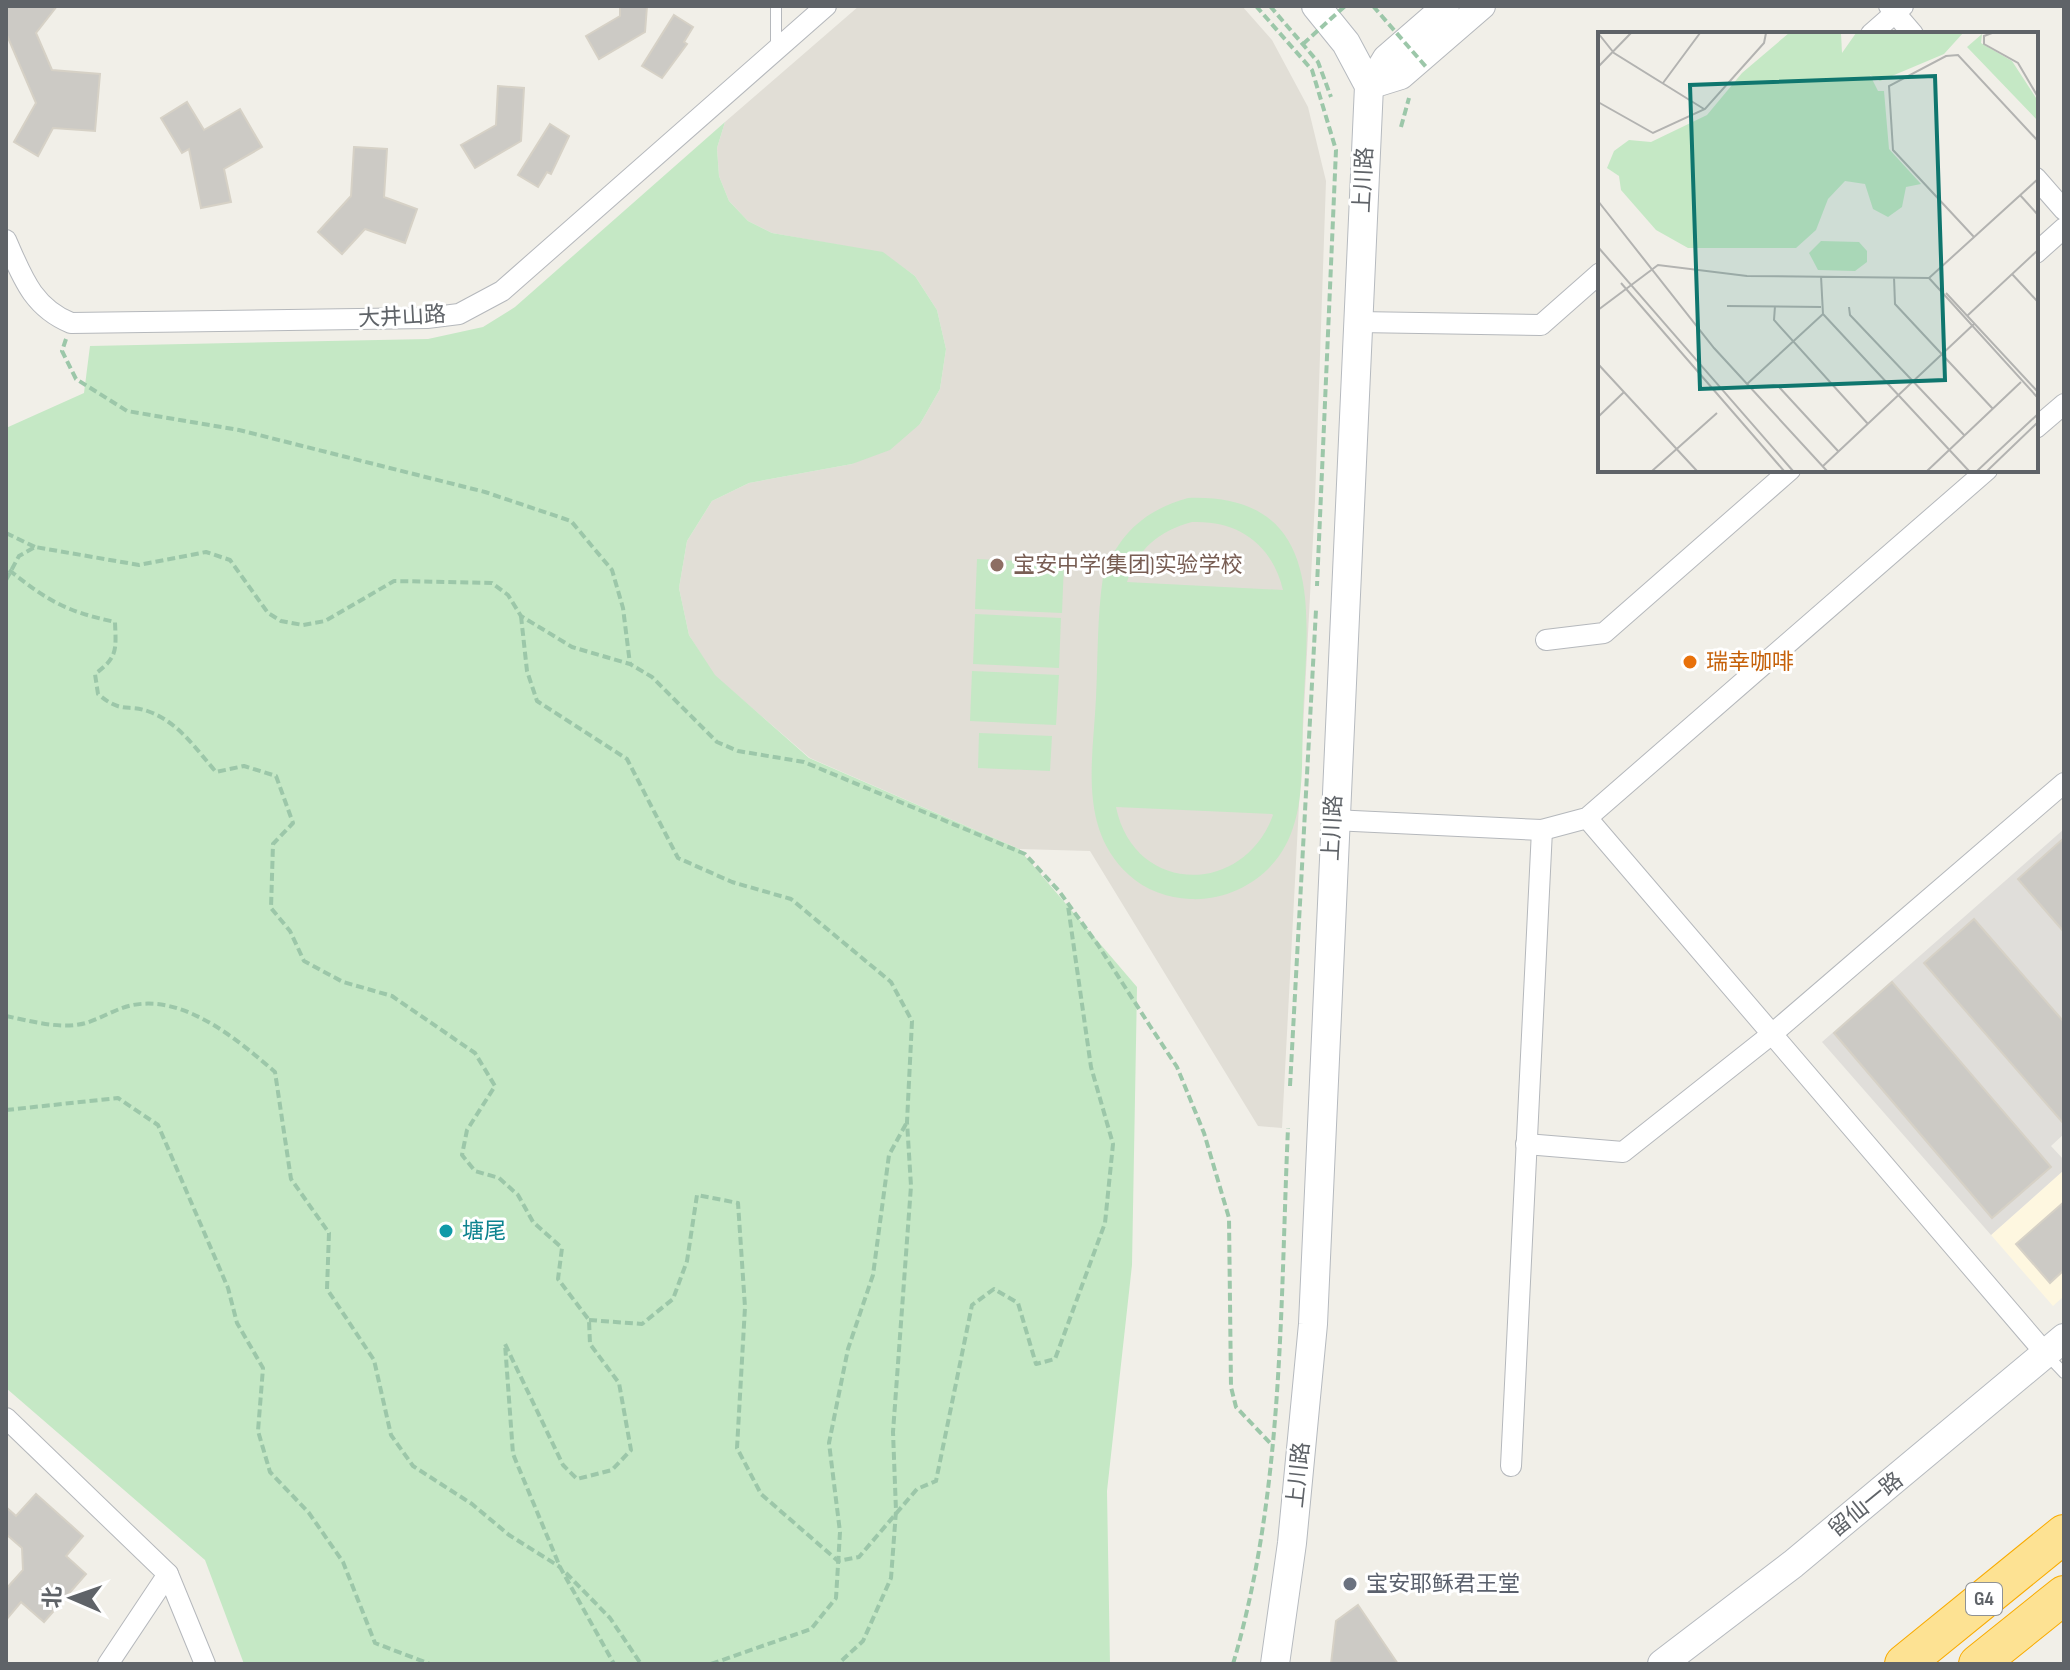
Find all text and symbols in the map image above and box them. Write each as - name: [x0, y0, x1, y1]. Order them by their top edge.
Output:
- inset map: [1598, 32, 2038, 472]
- street label: 上川路: [1349, 146, 1379, 214]
- street label: 大井山路: [357, 301, 447, 333]
- place label: 宝安中学(集团)实验学校: [1013, 552, 1243, 579]
- marker: 宝安中学(集团)实验学校: [988, 556, 1006, 574]
- place label: 瑞幸咖啡: [1706, 649, 1794, 676]
- marker: 瑞幸咖啡: [1681, 653, 1699, 671]
- street label: 上川路: [1318, 794, 1348, 862]
- place label: 塘尾: [462, 1218, 506, 1245]
- marker: 塘尾: [437, 1222, 455, 1240]
- street label: 上川路: [1282, 1441, 1316, 1509]
- street label: 留仙一路: [1823, 1467, 1909, 1543]
- north arrow: [32, 1558, 112, 1638]
- place label: 宝安耶稣君王堂: [1366, 1571, 1520, 1598]
- marker: 宝安耶稣君王堂: [1341, 1575, 1359, 1593]
- road number: G4: [1966, 1583, 2002, 1615]
- text: 北: [40, 1586, 67, 1609]

